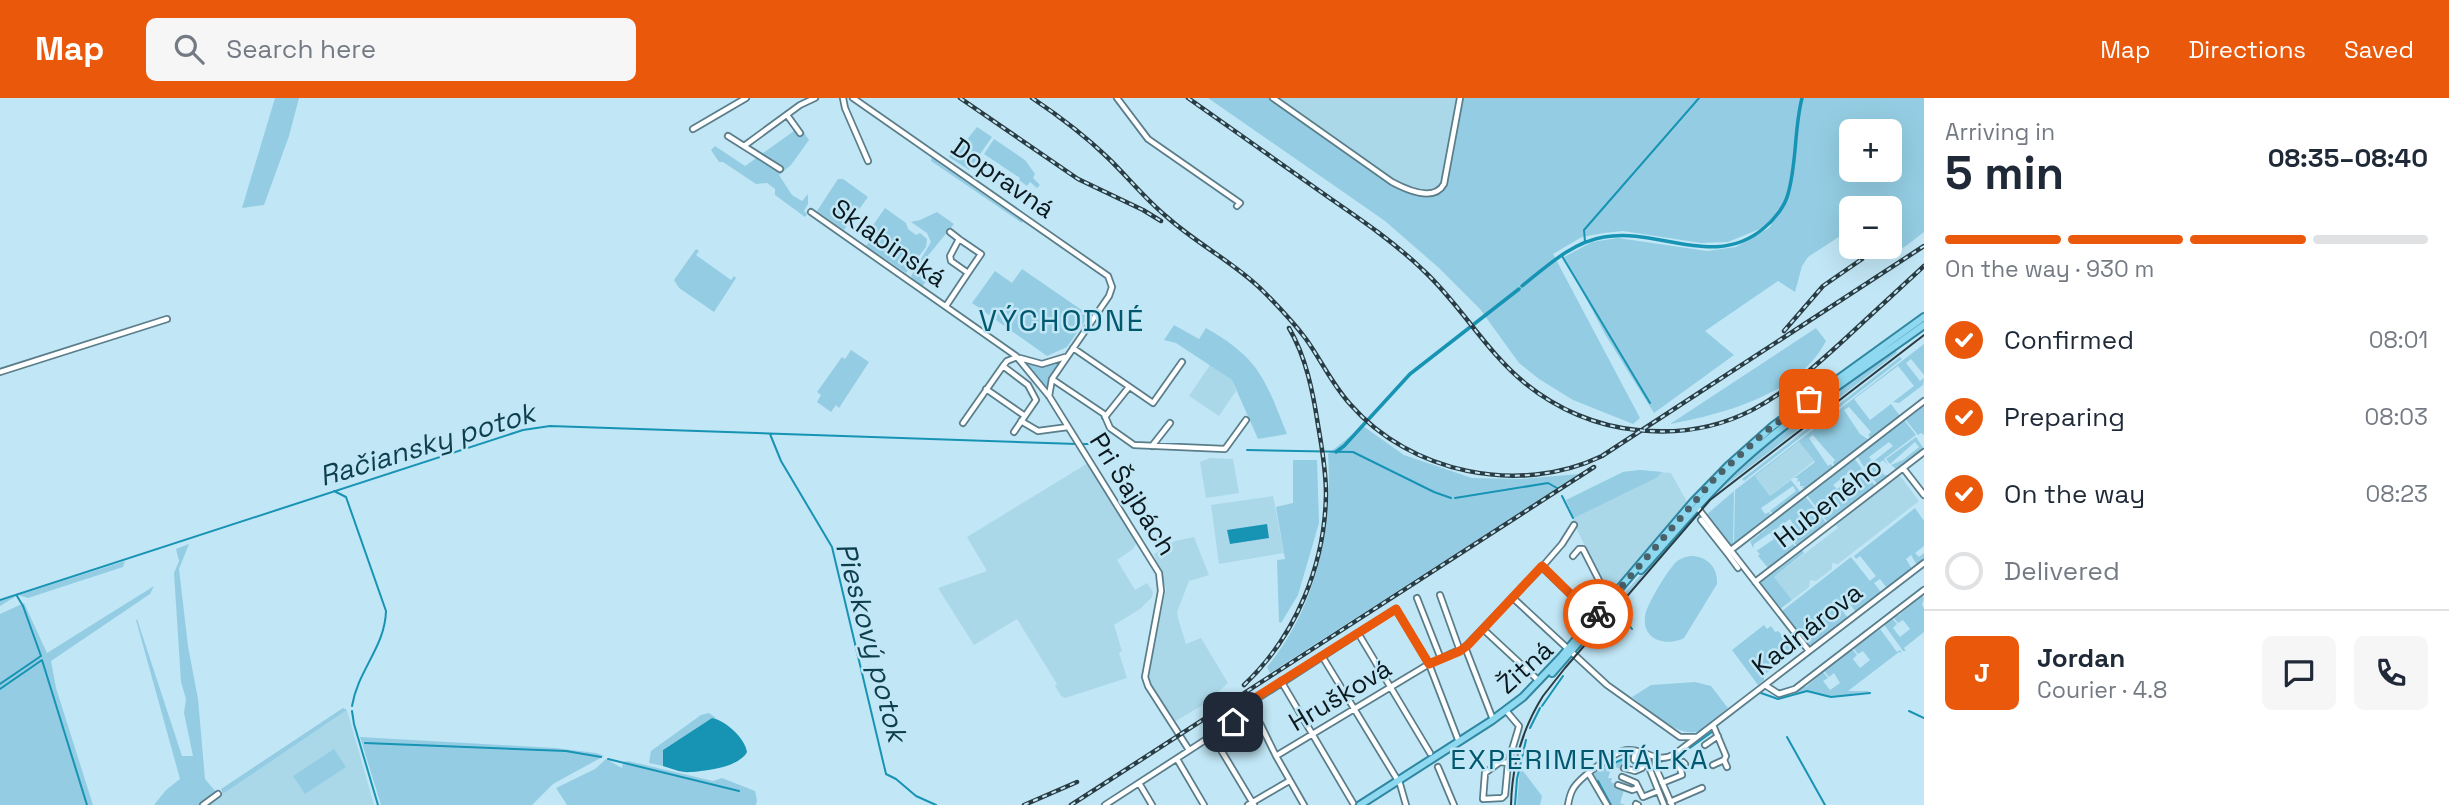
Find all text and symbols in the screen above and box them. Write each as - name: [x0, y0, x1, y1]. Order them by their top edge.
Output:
- search box: [146, 18, 636, 81]
- text: Map: [35, 28, 104, 70]
- icon: search: [170, 30, 208, 68]
- text: Search here: [226, 32, 376, 66]
- text: Map: [2100, 34, 2150, 65]
- text: Directions: [2188, 34, 2306, 65]
- text: Saved: [2344, 34, 2414, 65]
- text: Arriving in: [1945, 117, 2055, 147]
- map controls: [1839, 119, 1902, 259]
- button: +: [1839, 119, 1902, 182]
- street label: Dopravná: [945, 130, 1061, 226]
- text: 08:35–08:40: [2268, 141, 2428, 175]
- text: 5 min: [1945, 144, 2064, 202]
- street label: Sklabinská: [825, 191, 953, 295]
- button: −: [1839, 196, 1902, 259]
- text: On the way · 930 m: [1945, 254, 2154, 284]
- district label: VÝCHODNÉ: [978, 301, 1146, 340]
- icon: check: [1945, 321, 1983, 359]
- text: Confirmed: [2004, 323, 2134, 357]
- text: 08:01: [2369, 325, 2428, 355]
- pin: [1779, 369, 1839, 429]
- icon: bag: [1790, 380, 1828, 418]
- water label: Račiansky potok: [315, 393, 542, 494]
- icon: check: [1945, 398, 1983, 436]
- text: Preparing: [2004, 400, 2125, 434]
- text: 08:03: [2364, 402, 2428, 432]
- street label: Pri Šajbách: [1082, 426, 1184, 562]
- street label: Hubeného: [1767, 449, 1889, 555]
- icon: check: [1945, 475, 1983, 513]
- text: On the way: [2004, 477, 2145, 511]
- text: 08:23: [2365, 479, 2428, 509]
- water label: Pieskový potok: [828, 538, 917, 749]
- text: Delivered: [2004, 554, 2120, 588]
- street label: Kadnárova: [1745, 575, 1869, 683]
- courier: [1563, 579, 1633, 649]
- icon: bike: [1579, 595, 1617, 633]
- street label: Žitná: [1490, 633, 1560, 701]
- button: chat: [2262, 636, 2336, 710]
- button: phone: [2354, 636, 2428, 710]
- text: Jordan: [2037, 641, 2125, 675]
- street label: Hrušková: [1282, 651, 1398, 739]
- text: J: [1974, 656, 1990, 690]
- text: Courier · 4.8: [2037, 675, 2167, 705]
- pin: [1203, 692, 1263, 752]
- icon: home: [1214, 703, 1252, 741]
- district label: EXPERIMENTÁLKA: [1450, 741, 1710, 777]

